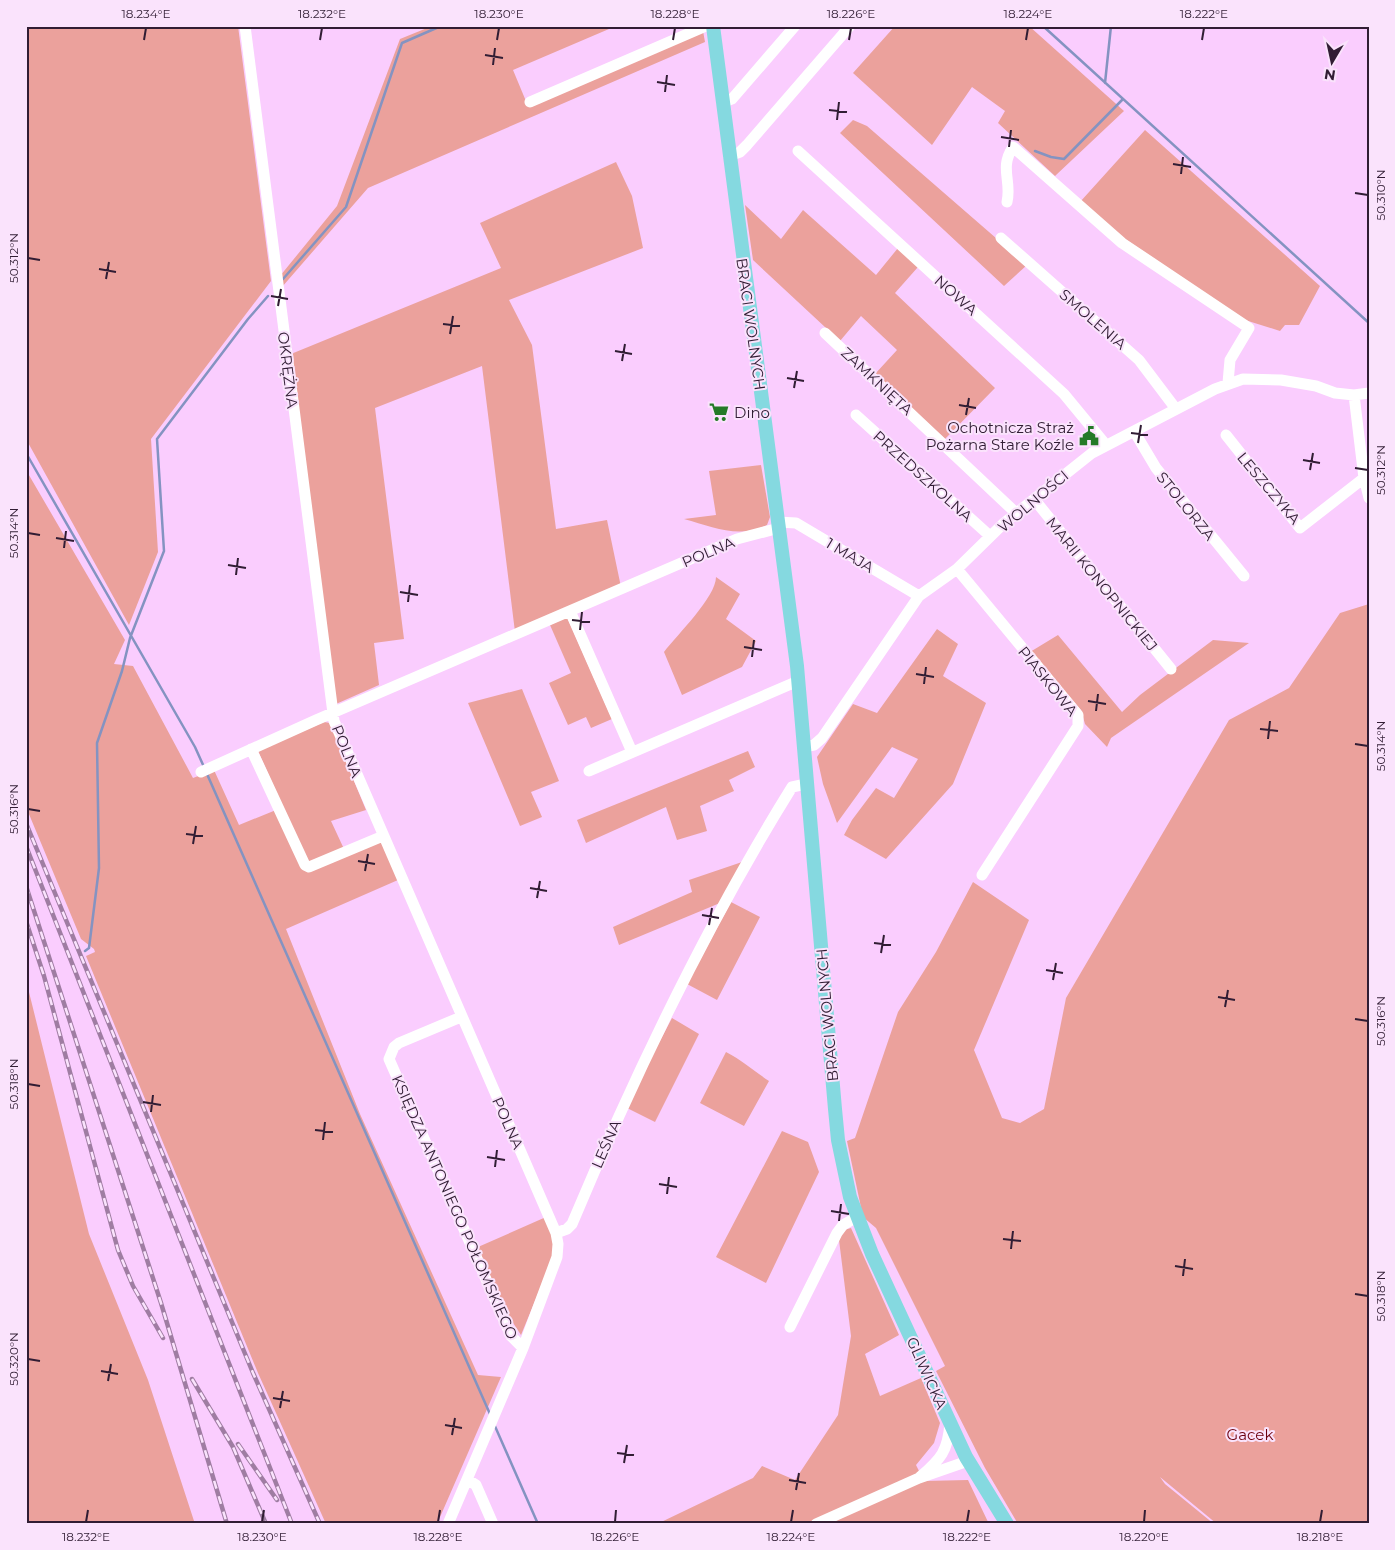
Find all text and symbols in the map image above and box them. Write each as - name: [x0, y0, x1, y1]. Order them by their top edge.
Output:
- text: 18.234°E: [122, 6, 170, 21]
- text: 18.232°E: [298, 6, 346, 21]
- text: 18.230°E: [474, 6, 524, 21]
- text: 18.228°E: [650, 6, 700, 21]
- text: 18.226°E: [827, 6, 875, 21]
- text: 18.224°E: [1004, 6, 1052, 21]
- text: 18.222°E: [1180, 6, 1228, 21]
- north arrow: [1308, 38, 1358, 88]
- text: N: [1323, 65, 1337, 85]
- text: 50.310°N: [1373, 169, 1388, 221]
- text: 50.312°N: [6, 233, 21, 283]
- street label: BRACI WOLNYCH: [732, 257, 770, 391]
- street label: NOWA: [931, 271, 982, 319]
- street label: SMOLENIA: [1056, 285, 1131, 353]
- street label: OKRĘŻNA: [274, 331, 302, 410]
- street label: ZAMKNIĘTA: [837, 343, 917, 419]
- supermarket icon: Dino: [708, 401, 730, 423]
- place label: Dino: [734, 403, 770, 422]
- place label: Ochotnicza Straż Pożarna Stare Koźle: [926, 418, 1074, 454]
- public building icon: Ochotnicza Straż Pożarna Stare Koźle: [1078, 425, 1100, 447]
- street label: PRZEDSZKOLNA: [869, 426, 977, 526]
- text: 50.312°N: [1373, 445, 1388, 495]
- street label: LESZCZYKA: [1233, 448, 1305, 528]
- street label: WOLNOŚCI: [994, 466, 1072, 536]
- street label: STOLORZA: [1153, 468, 1220, 544]
- text: 50.314°N: [6, 508, 21, 558]
- street label: MARII KONOPNICKIEJ: [1042, 513, 1162, 655]
- street label: POLNA: [679, 532, 737, 572]
- street label: 1 MAJA: [823, 533, 878, 577]
- street label: PIASKOWA: [1014, 642, 1082, 720]
- text: 50.314°N: [1373, 721, 1388, 771]
- street label: POLNA: [328, 722, 366, 780]
- text: 50.316°N: [6, 784, 21, 834]
- street label: BRACI WOLNYCH: [812, 948, 842, 1082]
- text: 50.316°N: [1373, 996, 1388, 1046]
- text: 50.318°N: [6, 1059, 21, 1109]
- street label: KSIĘDZA ANTONIEGO POŁOMSKIEGO: [388, 1072, 522, 1342]
- street label: POLNA: [488, 1094, 528, 1152]
- street label: LEŚNA: [587, 1117, 625, 1171]
- text: 50.318°N: [1373, 1271, 1388, 1321]
- text: 50.320°N: [6, 1332, 21, 1386]
- street label: GLIWICKA: [903, 1334, 952, 1412]
- park label: Gacek: [1227, 1425, 1273, 1444]
- text: 18.232°E: [62, 1529, 110, 1544]
- text: 18.230°E: [237, 1529, 287, 1544]
- text: 18.228°E: [413, 1529, 463, 1544]
- text: 18.226°E: [591, 1529, 639, 1544]
- text: 18.224°E: [767, 1529, 815, 1544]
- text: 18.222°E: [943, 1529, 991, 1544]
- text: 18.220°E: [1119, 1529, 1169, 1544]
- text: 18.218°E: [1297, 1529, 1343, 1544]

